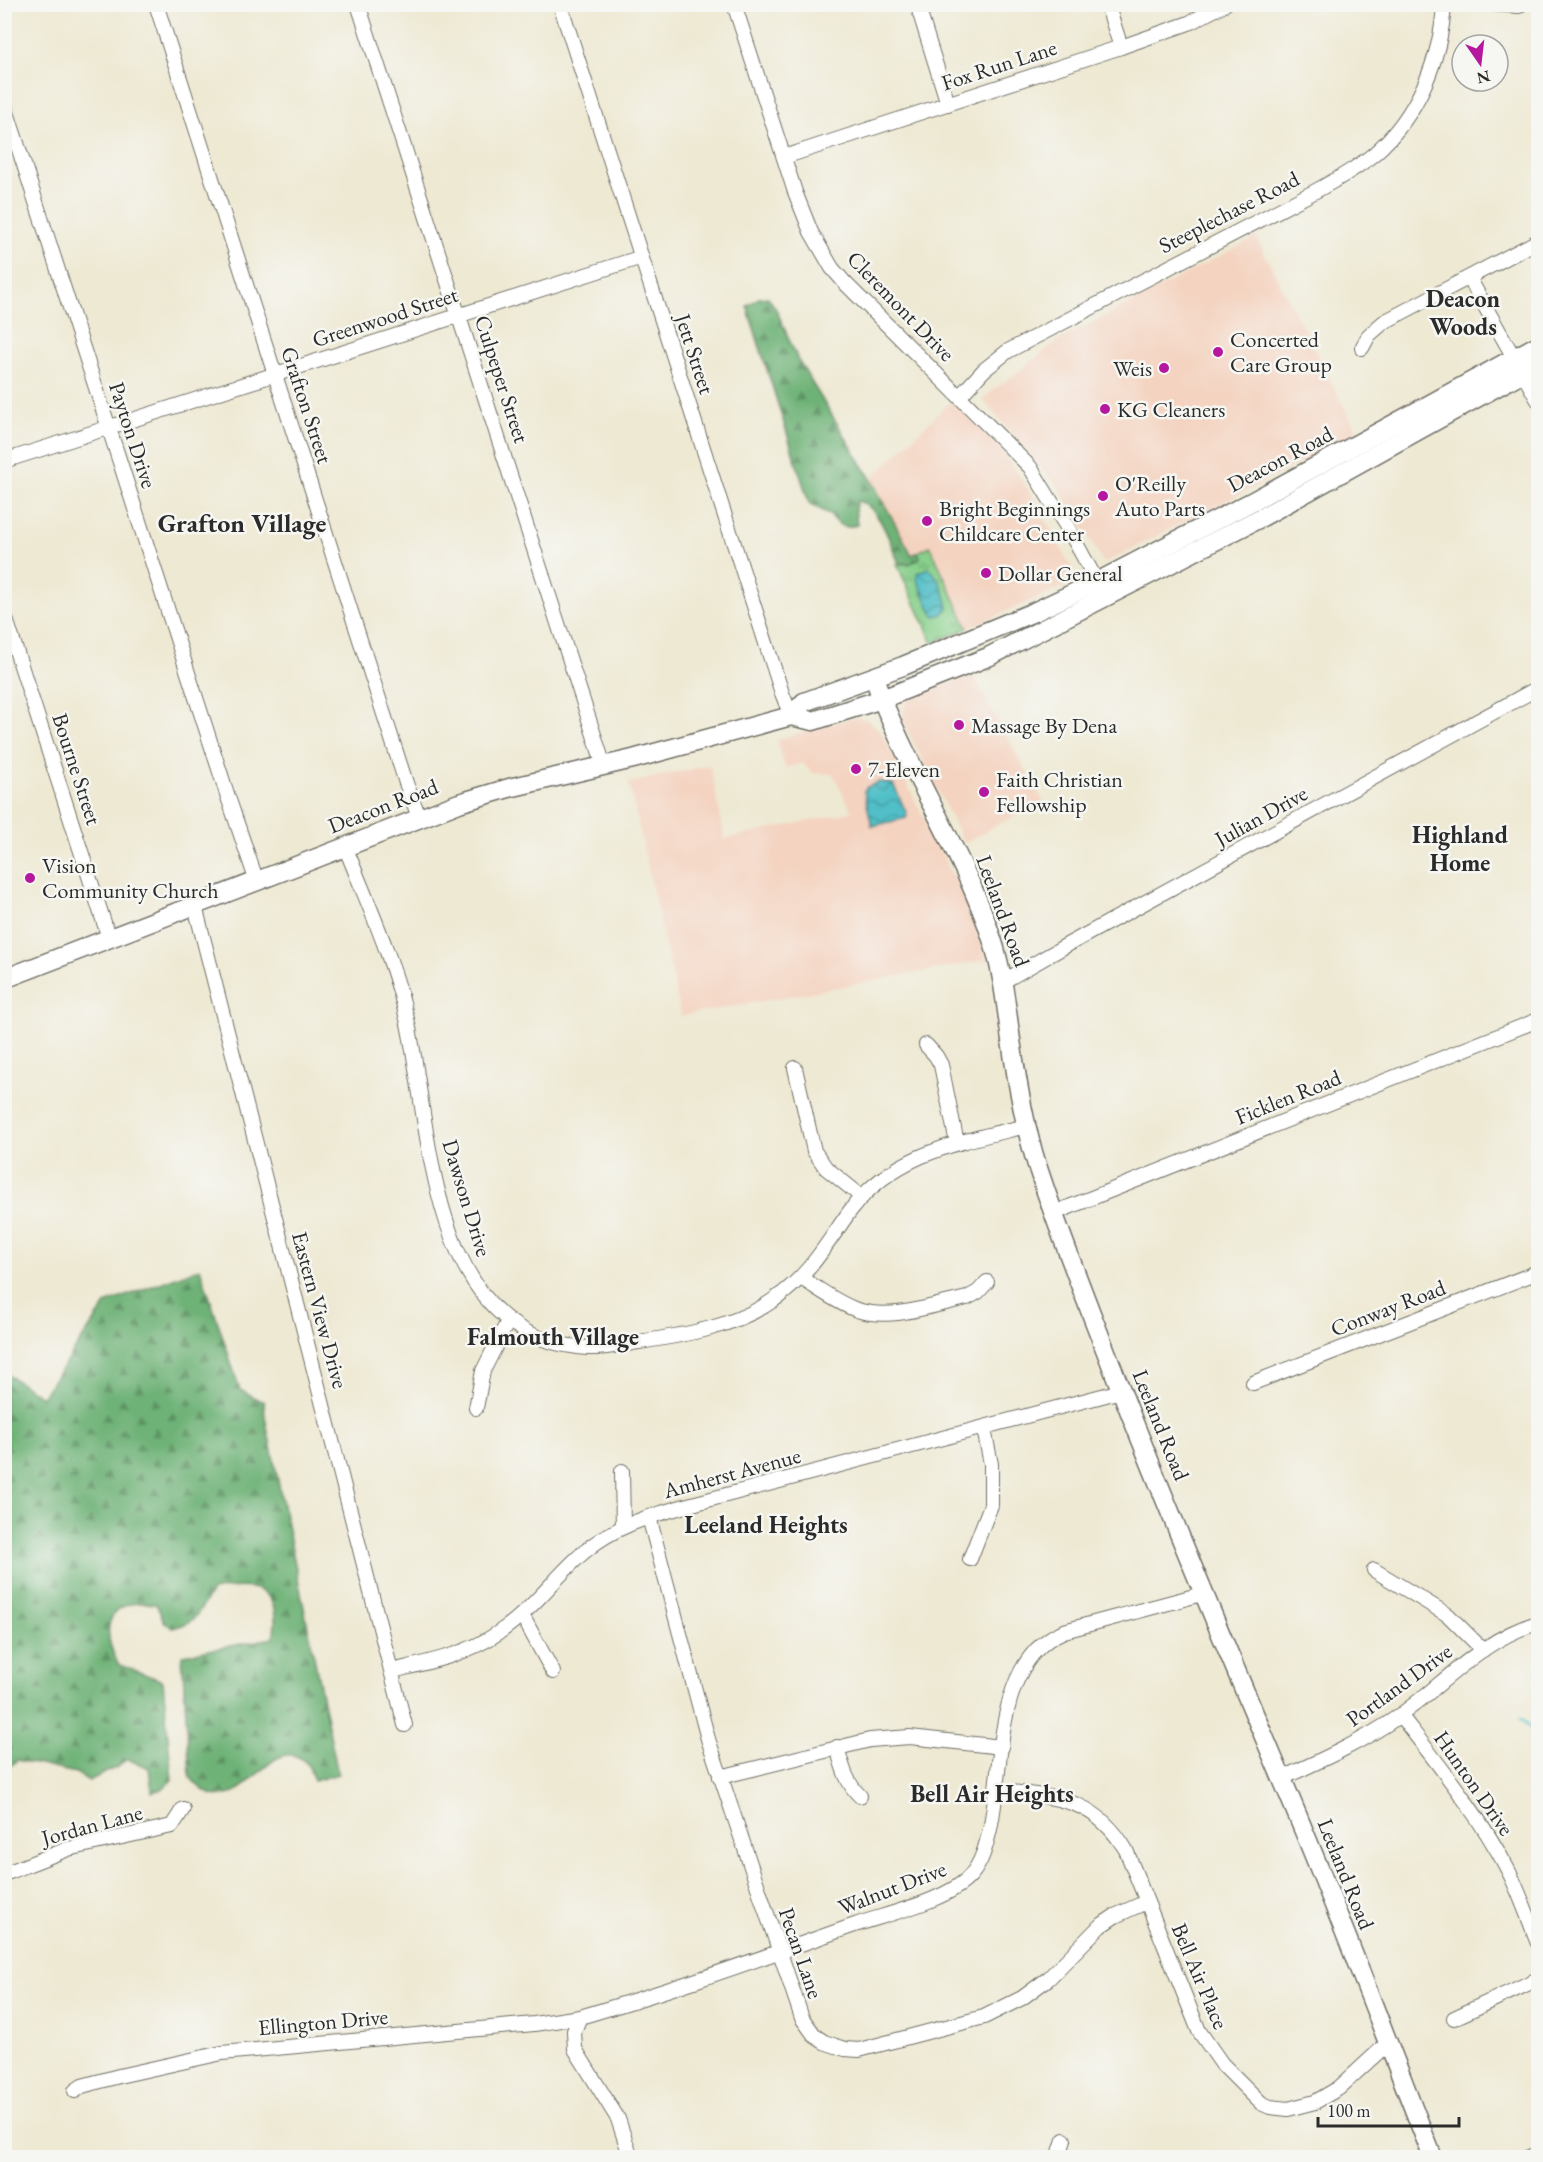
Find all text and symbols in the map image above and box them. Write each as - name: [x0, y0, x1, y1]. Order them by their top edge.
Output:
- street label: Fox Run Lane: [938, 33, 1061, 97]
- north arrow: [1450, 33, 1510, 93]
- text: N: [1475, 65, 1492, 89]
- street label: Steeplechase Road: [1154, 164, 1305, 260]
- street label: Cleremont Drive: [841, 244, 962, 368]
- street label: Greenwood Street: [308, 280, 462, 354]
- district label: Deacon Woods: [1426, 283, 1501, 342]
- street label: Jett Street: [668, 308, 722, 398]
- street label: Culpeper Street: [468, 311, 536, 447]
- place label: Concerted Care Group: [1230, 325, 1332, 379]
- street label: Grafton Street: [274, 343, 340, 467]
- marker: Concerted Care Group: [1211, 345, 1225, 359]
- place label: Weis: [1113, 354, 1152, 383]
- marker: Weis: [1157, 361, 1171, 375]
- street label: Payton Drive: [102, 378, 164, 492]
- place label: KG Cleaners: [1117, 395, 1225, 424]
- marker: KG Cleaners: [1098, 402, 1112, 416]
- street label: Deacon Road: [1222, 419, 1339, 499]
- place label: O'Reilly Auto Parts: [1114, 469, 1205, 523]
- marker: O'Reilly Auto Parts: [1096, 489, 1110, 503]
- place label: Bright Beginnings Childcare Center: [939, 494, 1090, 548]
- district label: Grafton Village: [158, 506, 327, 540]
- marker: Bright Beginnings Childcare Center: [920, 514, 934, 528]
- place label: Dollar General: [998, 559, 1122, 588]
- marker: Dollar General: [979, 566, 993, 580]
- street label: Bourne Street: [45, 710, 109, 829]
- place label: Massage By Dena: [971, 711, 1117, 740]
- marker: Massage By Dena: [952, 718, 966, 732]
- place label: 7-Eleven: [868, 755, 941, 784]
- marker: 7-Eleven: [849, 762, 863, 776]
- place label: Faith Christian Fellowship: [996, 765, 1123, 819]
- street label: Deacon Road: [324, 771, 443, 840]
- street label: Julian Drive: [1208, 779, 1313, 854]
- marker: Faith Christian Fellowship: [977, 785, 991, 799]
- district label: Highland Home: [1412, 819, 1509, 878]
- place label: Vision Community Church: [42, 851, 218, 905]
- street label: Leeland Road: [969, 851, 1037, 972]
- marker: Vision Community Church: [23, 871, 37, 885]
- street label: Ficklen Road: [1231, 1062, 1346, 1131]
- street label: Dawson Drive: [435, 1136, 499, 1260]
- street label: Eastern View Drive: [285, 1228, 355, 1392]
- street label: Conway Road: [1326, 1272, 1450, 1343]
- district label: Falmouth Village: [467, 1321, 639, 1353]
- street label: Leeland Road: [1126, 1365, 1197, 1485]
- street label: Amherst Avenue: [659, 1441, 804, 1506]
- district label: Leeland Heights: [684, 1509, 848, 1541]
- street label: Portland Drive: [1340, 1636, 1458, 1733]
- street label: Hunton Drive: [1427, 1725, 1521, 1842]
- district label: Bell Air Heights: [910, 1778, 1074, 1810]
- street label: Jordan Lane: [36, 1797, 146, 1853]
- street label: Leeland Road: [1311, 1814, 1382, 1934]
- street label: Walnut Drive: [834, 1854, 951, 1922]
- street label: Pecan Lane: [772, 1904, 830, 2003]
- street label: Bell Air Place: [1165, 1919, 1235, 2034]
- street label: Ellington Drive: [257, 2002, 390, 2042]
- scale bar: [1318, 2090, 1459, 2128]
- text: 100 m: [1327, 2099, 1371, 2122]

